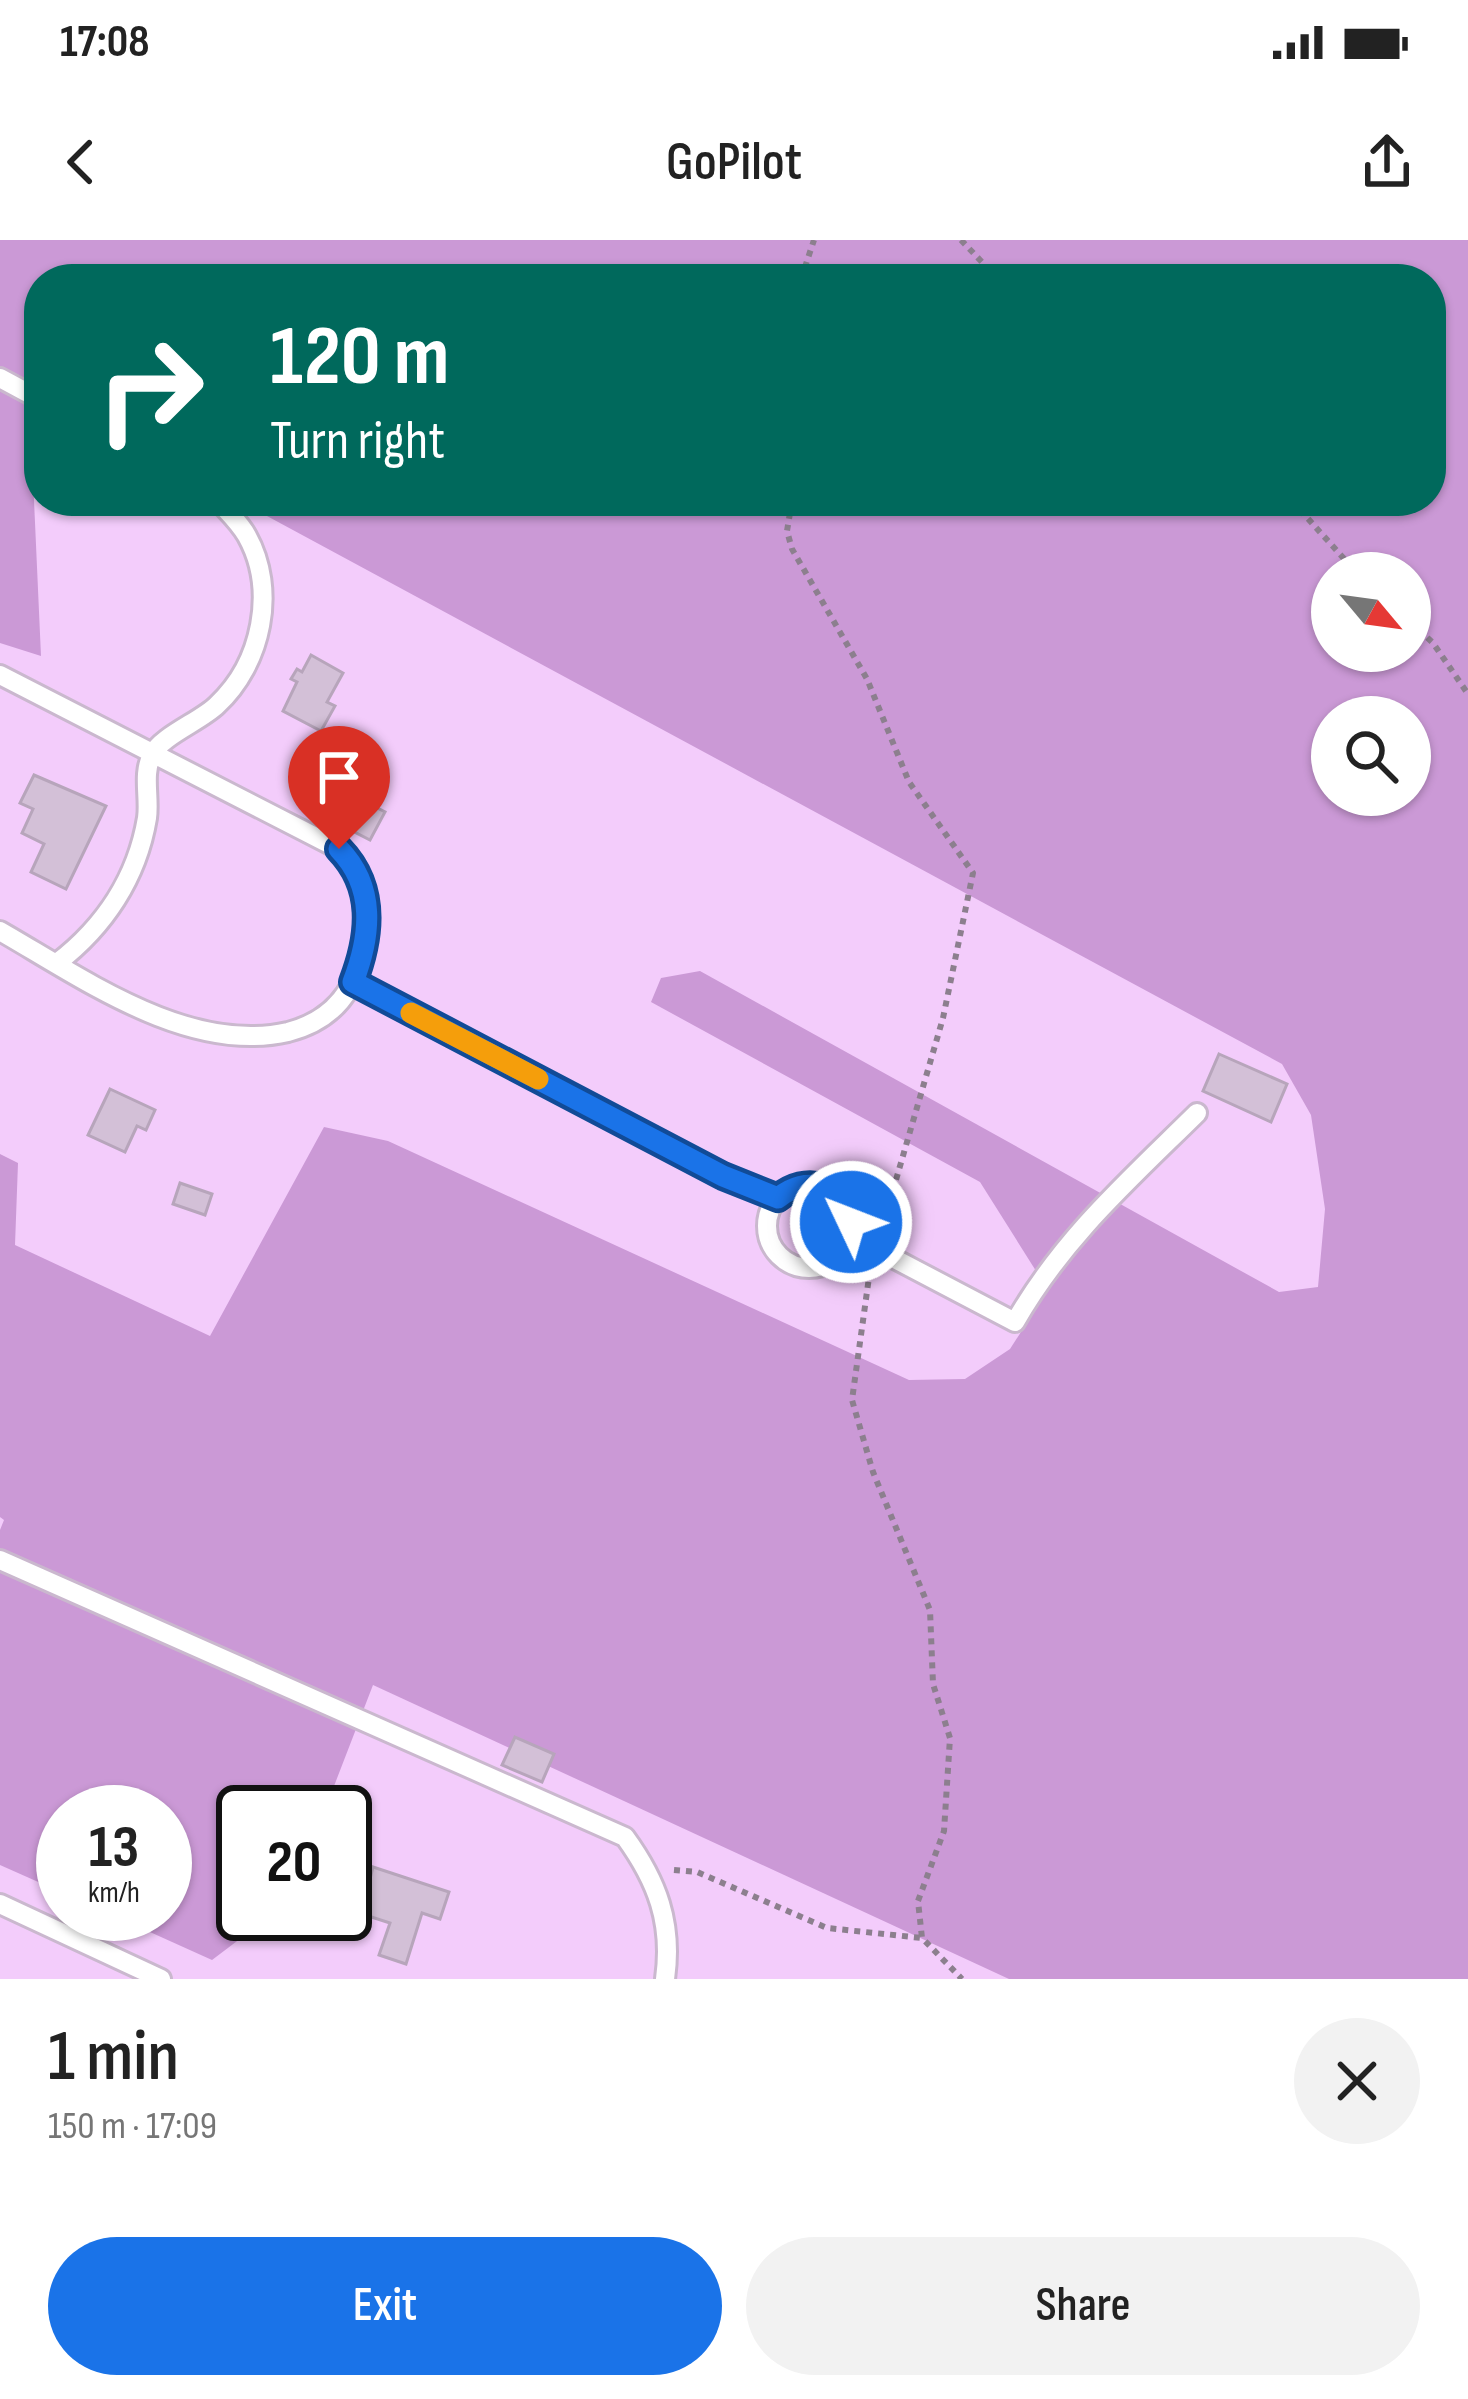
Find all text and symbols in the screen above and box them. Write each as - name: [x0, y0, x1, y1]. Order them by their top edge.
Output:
- text: 17:08: [60, 15, 150, 70]
- icon: back: [48, 129, 114, 195]
- icon: share: [1354, 129, 1420, 195]
- text: GoPilot: [666, 130, 802, 195]
- text: 120 m: [270, 307, 449, 408]
- icon: right: [72, 312, 228, 468]
- text: Turn right: [270, 409, 445, 474]
- north arrow: [1311, 552, 1431, 672]
- map controls: [1311, 552, 1431, 816]
- button: search: [1311, 696, 1431, 816]
- pin: [288, 726, 390, 849]
- icon: arrive: [306, 744, 372, 810]
- position arrow: [788, 1159, 914, 1285]
- speed limit sign: 20: [216, 1785, 372, 1941]
- text: 13: [89, 1812, 139, 1884]
- text: km/h: [88, 1875, 140, 1911]
- text: 1 min: [48, 2014, 179, 2101]
- button: close: [1294, 2018, 1420, 2144]
- text: 150 m · 17:09: [48, 2103, 217, 2150]
- button: Exit: [48, 2237, 722, 2375]
- button: Share: [746, 2237, 1420, 2375]

